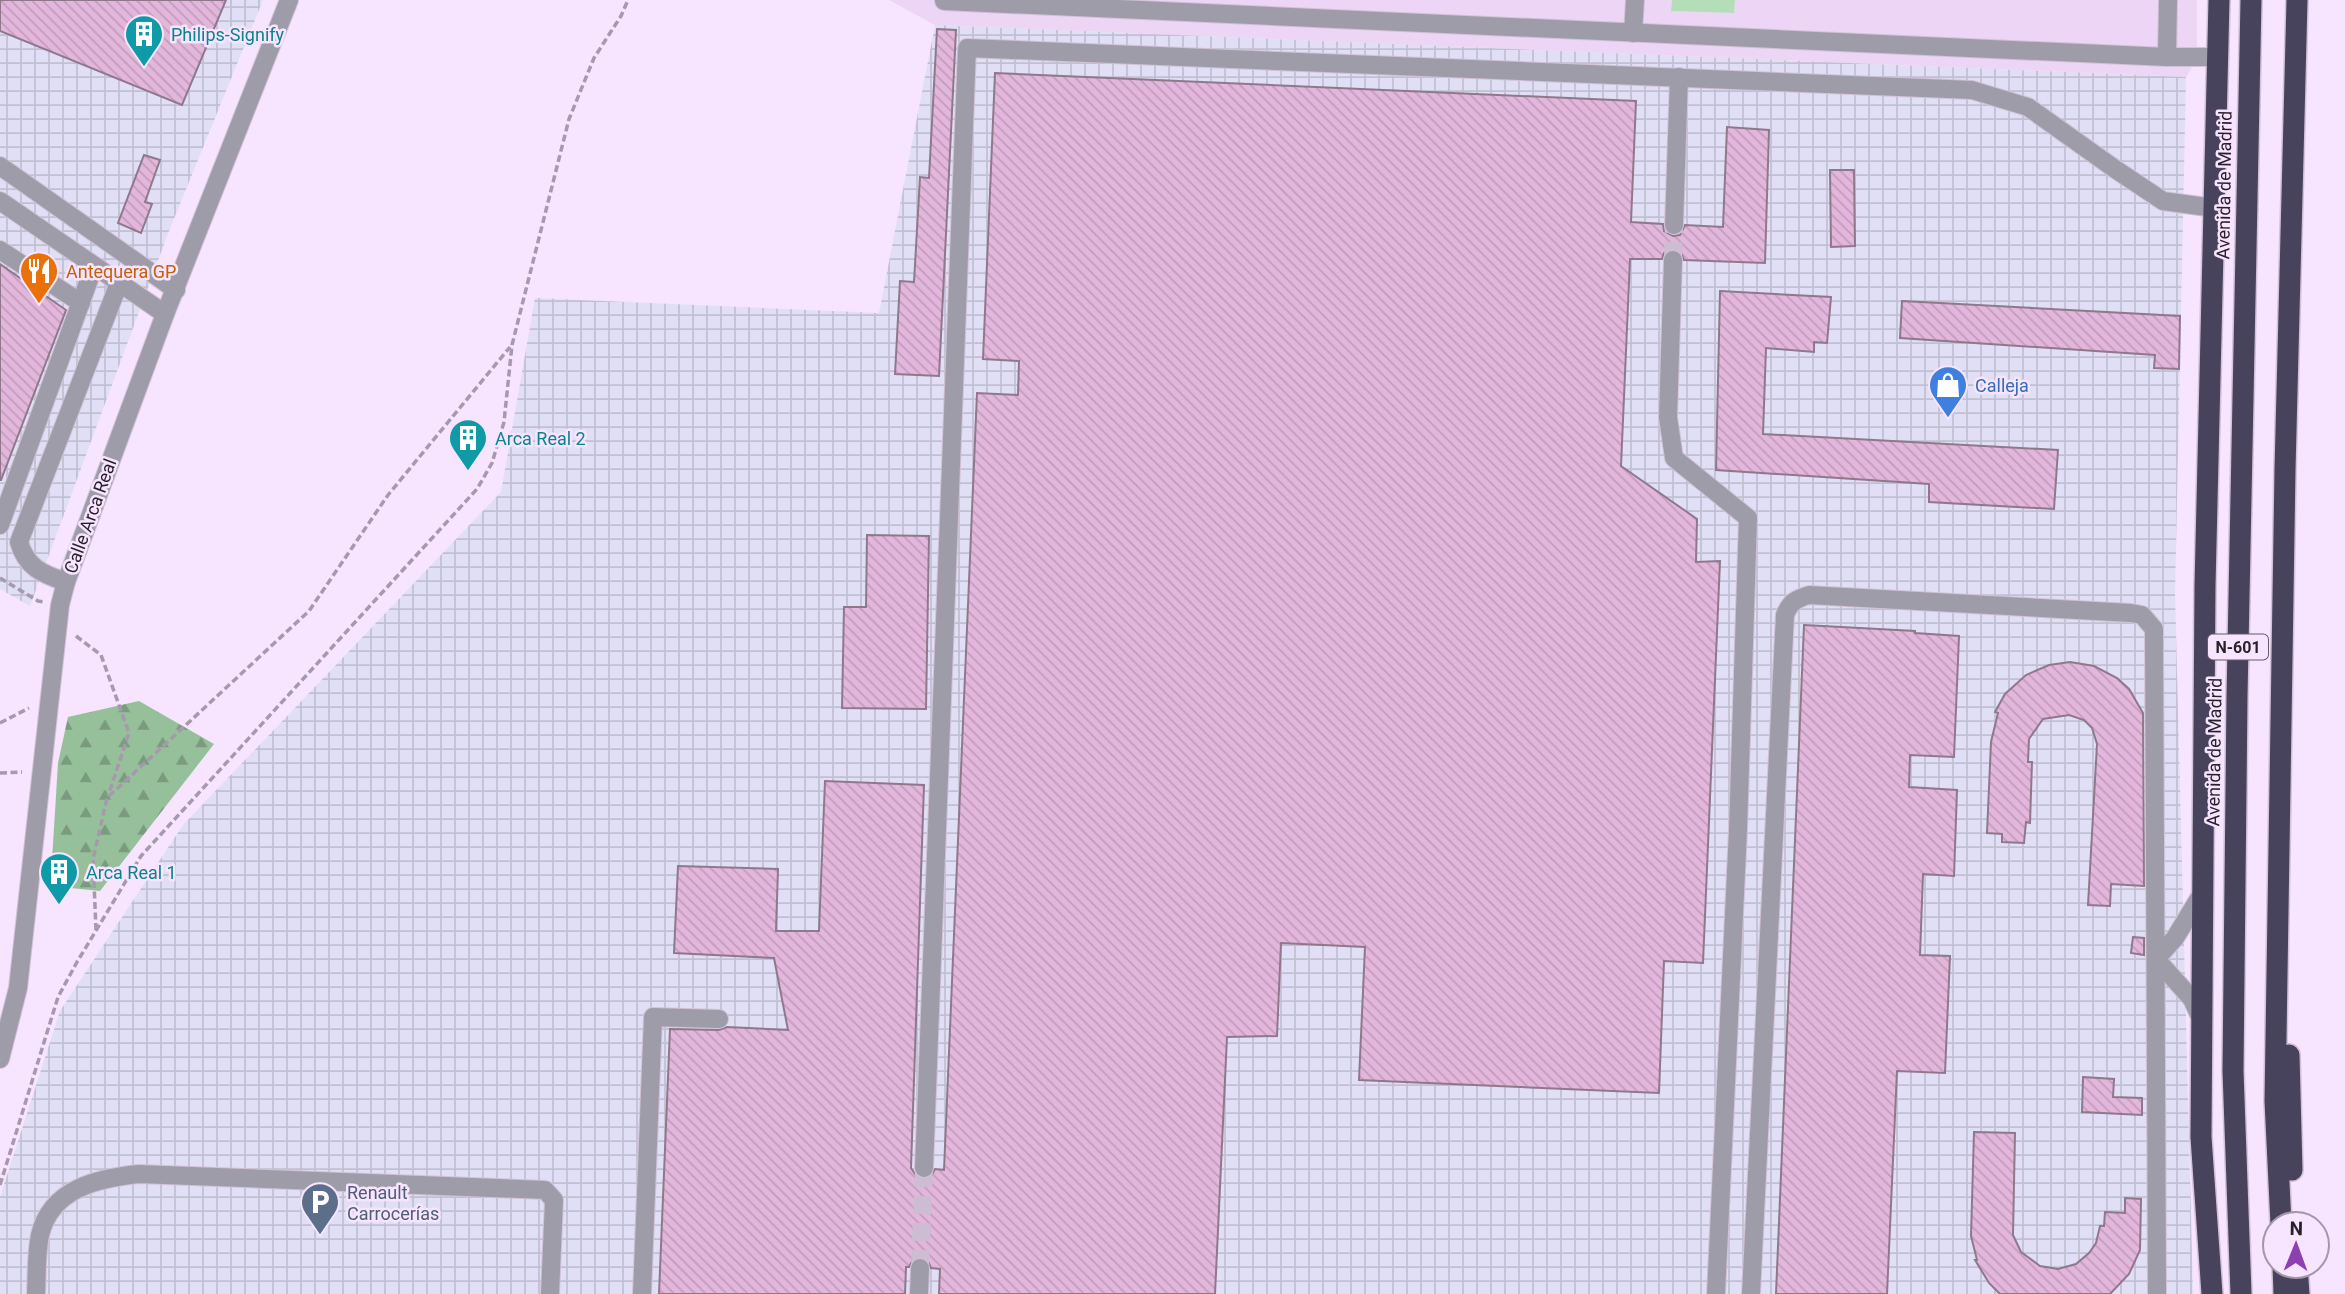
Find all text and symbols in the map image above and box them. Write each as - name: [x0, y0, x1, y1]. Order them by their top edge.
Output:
- building icon: Philips-Signify: [123, 13, 165, 68]
- place label: Philips-Signify: [171, 24, 285, 45]
- street label: Avenida de Madrid: [2212, 111, 2236, 259]
- restaurant icon: Antequera GP: [18, 250, 60, 305]
- place label: Antequera GP: [66, 261, 176, 282]
- shop icon: Calleja: [1927, 364, 1969, 419]
- place label: Calleja: [1975, 375, 2029, 396]
- building icon: Arca Real 2: [447, 417, 489, 472]
- place label: Arca Real 2: [495, 428, 586, 449]
- street label: Calle Arca Real: [60, 456, 120, 576]
- road number: N-601: [2208, 634, 2268, 660]
- street label: Avenida de Madrid: [2202, 678, 2226, 826]
- building icon: Arca Real 1: [38, 851, 80, 906]
- place label: Arca Real 1: [86, 862, 177, 883]
- parking icon: Renault Carrocerías: [299, 1181, 341, 1236]
- place label: Renault Carrocerías: [347, 1182, 439, 1224]
- north arrow: [2261, 1210, 2331, 1280]
- text: N: [2289, 1217, 2303, 1240]

